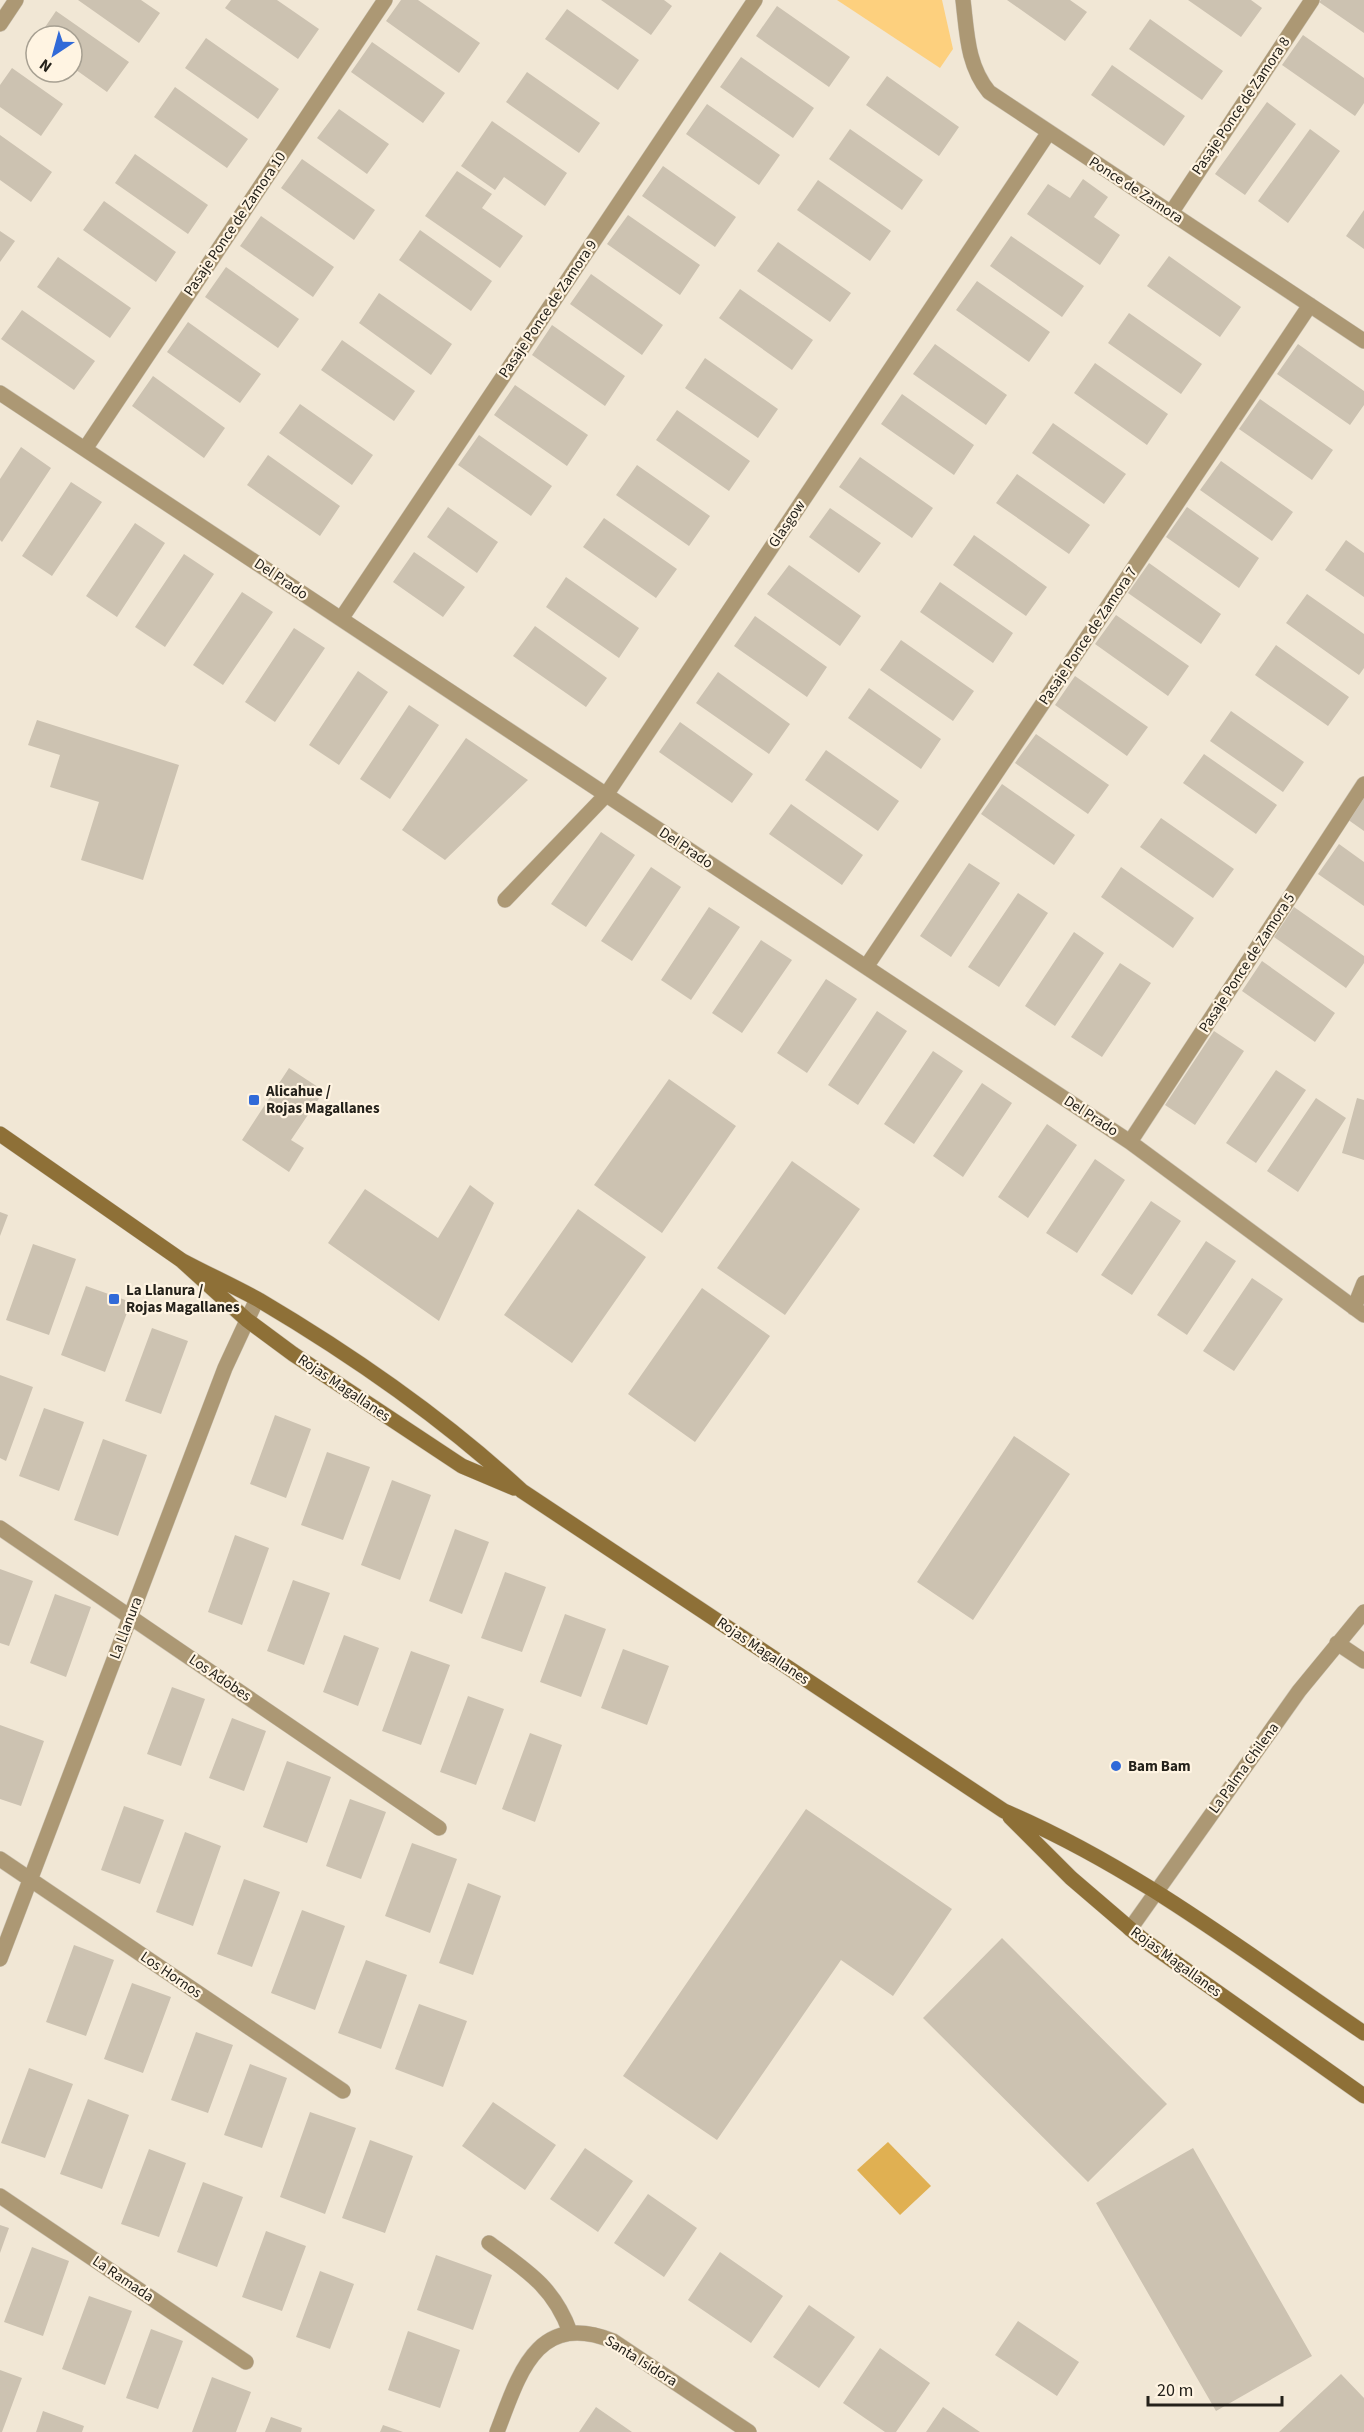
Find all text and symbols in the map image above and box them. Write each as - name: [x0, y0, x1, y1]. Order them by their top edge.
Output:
- north arrow: [24, 24, 84, 84]
- street label: Pasaje Ponce de Zamora 8: [1187, 33, 1295, 179]
- text: N: [35, 53, 57, 77]
- street label: Pasaje Ponce de Zamora 10: [179, 148, 291, 300]
- street label: Ponce de Zamora: [1085, 152, 1187, 228]
- street label: Pasaje Ponce de Zamora 9: [494, 236, 602, 382]
- street label: Glasgow: [763, 496, 811, 552]
- street label: Del Prado: [250, 553, 312, 605]
- street label: Pasaje Ponce de Zamora 7: [1034, 563, 1142, 709]
- street label: Del Prado: [655, 822, 717, 874]
- street label: Pasaje Ponce de Zamora 5: [1194, 889, 1300, 1037]
- place label: Alicahue / Rojas Magallanes: [265, 1081, 380, 1119]
- street label: Del Prado: [1060, 1091, 1122, 1141]
- marker: Alicahue / Rojas Magallanes: [247, 1093, 261, 1107]
- place label: La Llanura / Rojas Magallanes: [126, 1280, 240, 1318]
- marker: La Llanura / Rojas Magallanes: [107, 1292, 121, 1306]
- street label: Rojas Magallanes: [294, 1349, 394, 1427]
- street label: La Llanura: [104, 1594, 148, 1662]
- street label: Rojas Magallanes: [713, 1612, 813, 1690]
- street label: Los Adobes: [185, 1649, 255, 1707]
- street label: La Palma Chilena: [1204, 1718, 1284, 1818]
- place label: Bam Bam: [1128, 1756, 1191, 1777]
- marker: Bam Bam: [1109, 1759, 1123, 1773]
- street label: Rojas Magallanes: [1126, 1922, 1226, 2002]
- street label: Los Hornos: [136, 1947, 206, 2003]
- street label: La Ramada: [88, 2251, 158, 2307]
- street label: Santa Isidora: [601, 2330, 681, 2392]
- scale bar: [1148, 2369, 1282, 2407]
- text: 20 m: [1157, 2378, 1193, 2403]

